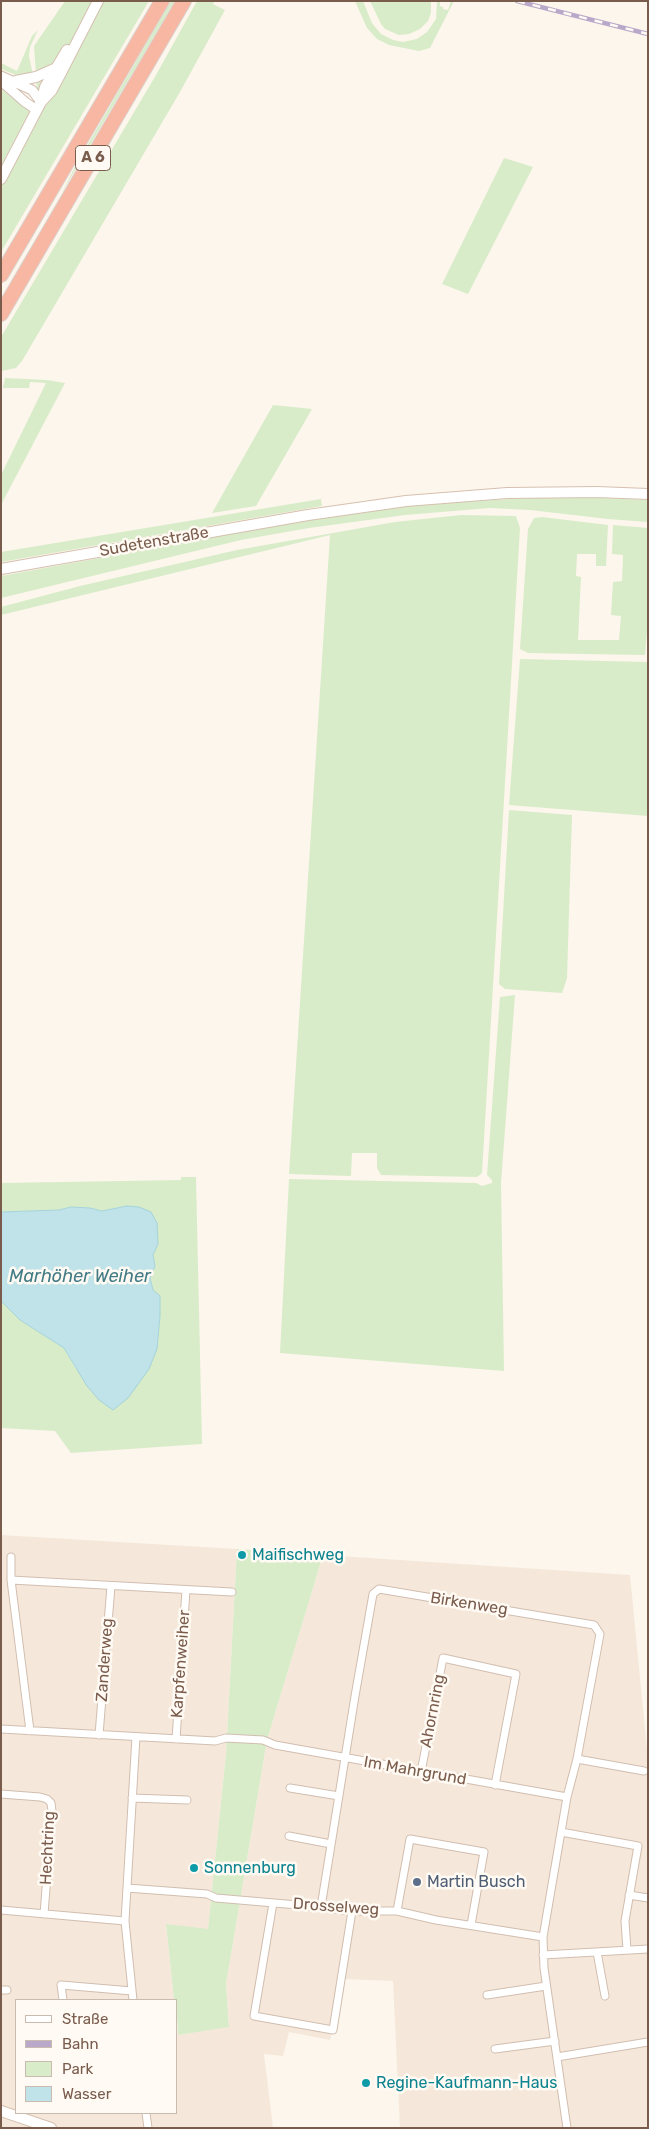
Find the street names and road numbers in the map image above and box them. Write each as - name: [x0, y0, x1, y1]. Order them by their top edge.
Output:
- road number: A 6: [76, 146, 110, 170]
- street label: Sudetenstraße: [98, 523, 210, 561]
- street label: Birkenweg: [429, 1588, 509, 1620]
- street label: Karpfenweiher: [168, 1609, 194, 1719]
- street label: Zanderweg: [93, 1618, 117, 1702]
- street label: Ahornring: [416, 1673, 450, 1749]
- street label: Im Mahrgrund: [362, 1753, 468, 1789]
- street label: Hechtring: [36, 1810, 60, 1886]
- street label: Drosselweg: [292, 1894, 380, 1920]

